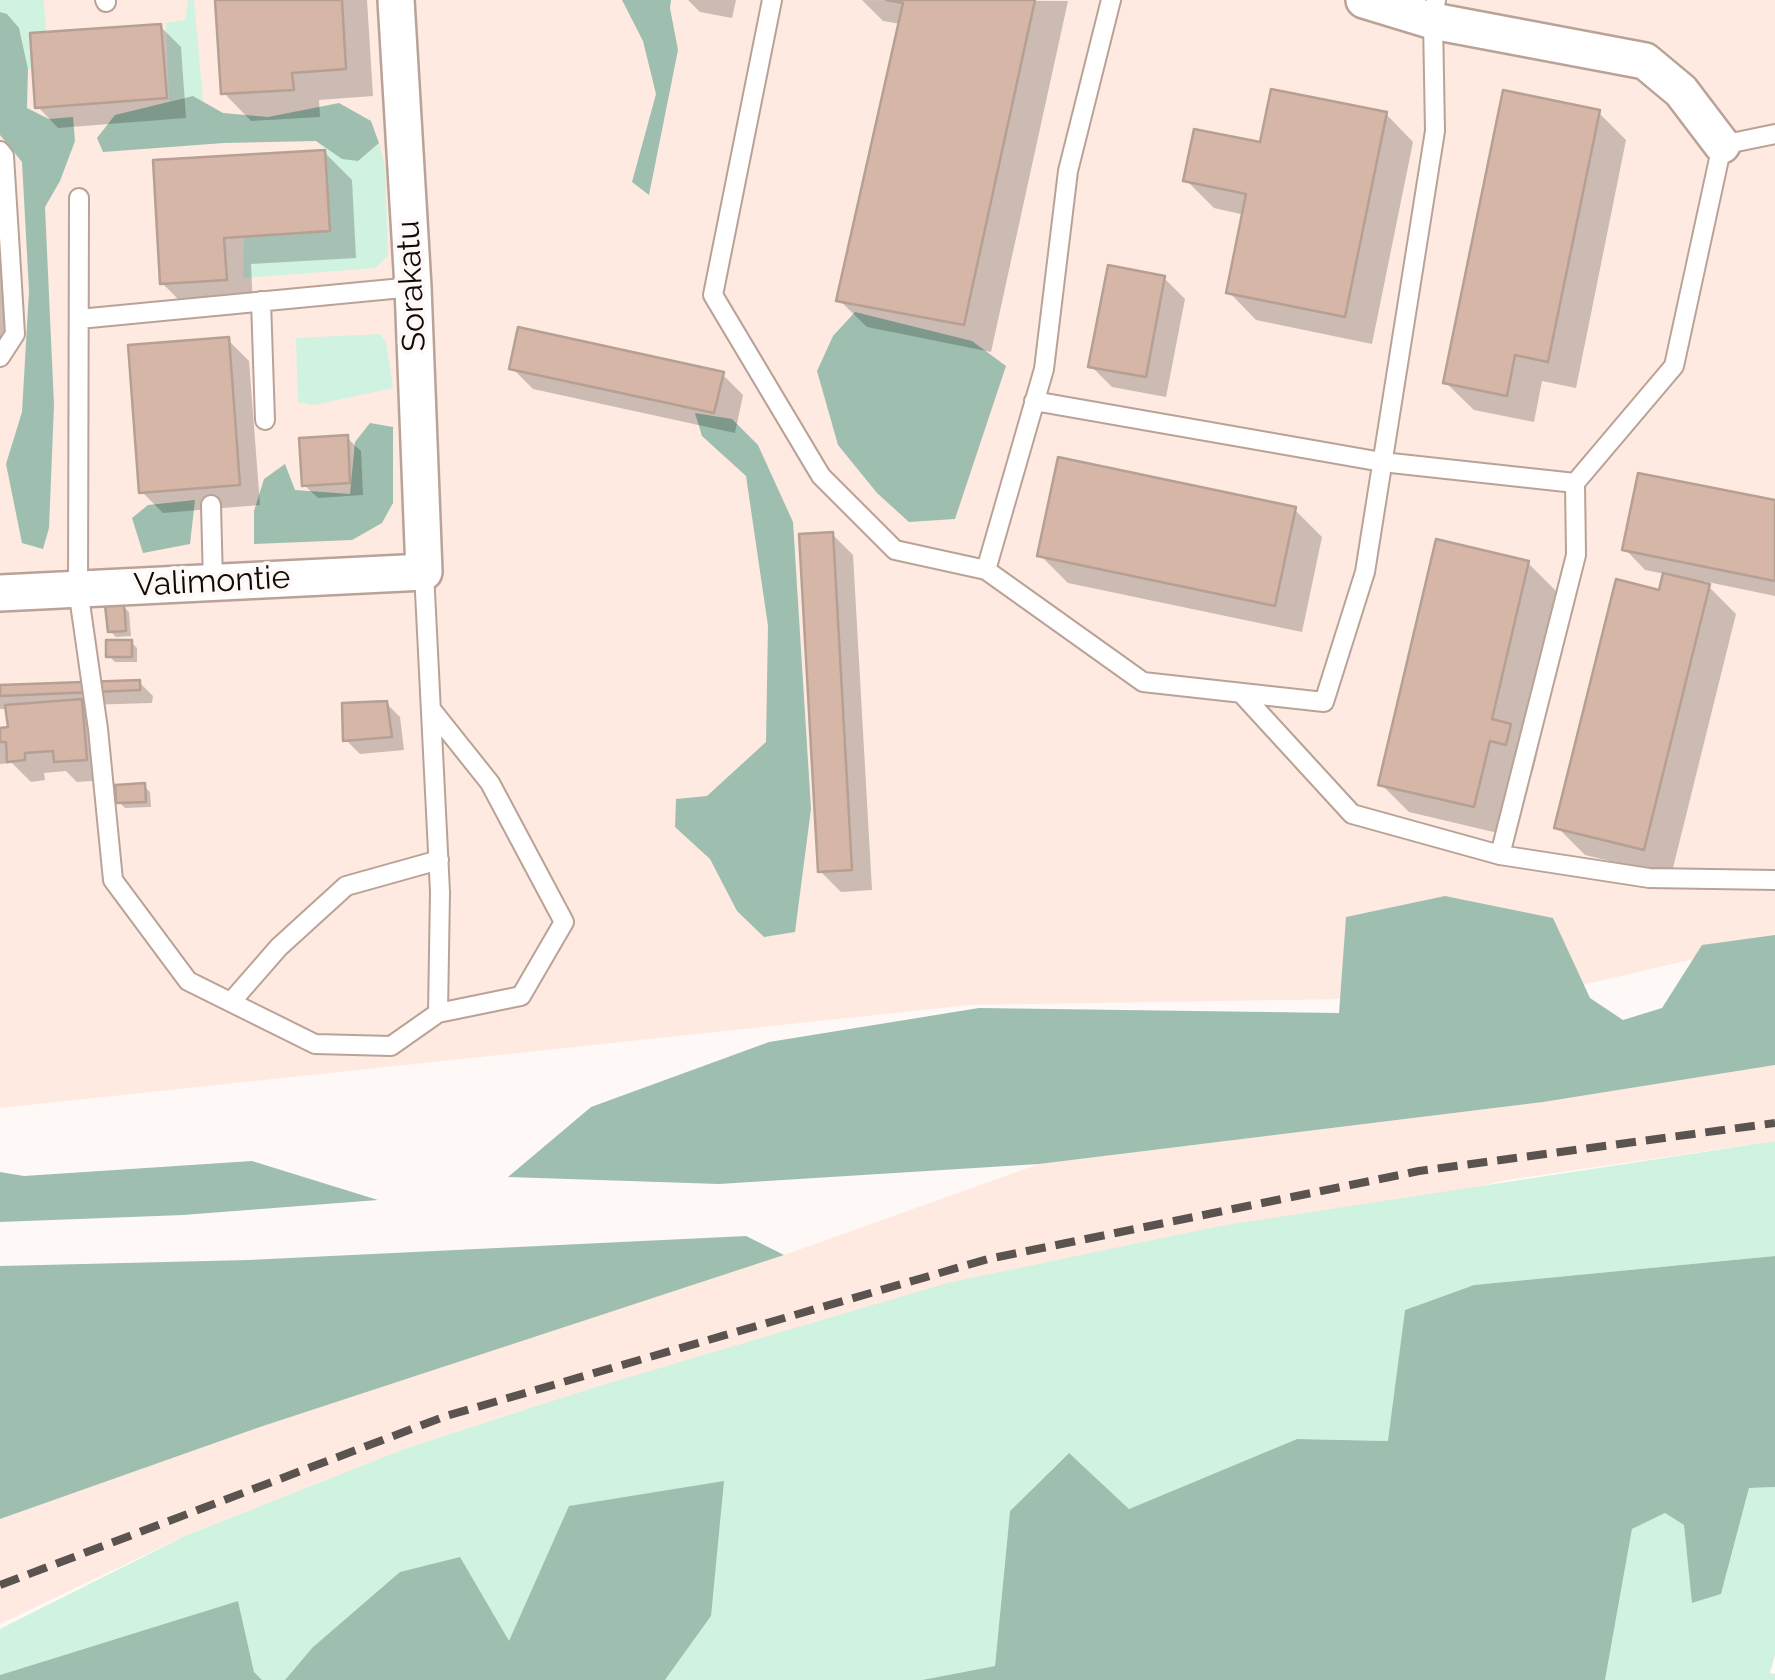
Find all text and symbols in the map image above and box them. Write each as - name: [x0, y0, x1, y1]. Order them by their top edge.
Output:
- street label: Sorakatu: [389, 220, 435, 352]
- street label: Valimontie: [133, 559, 291, 605]

